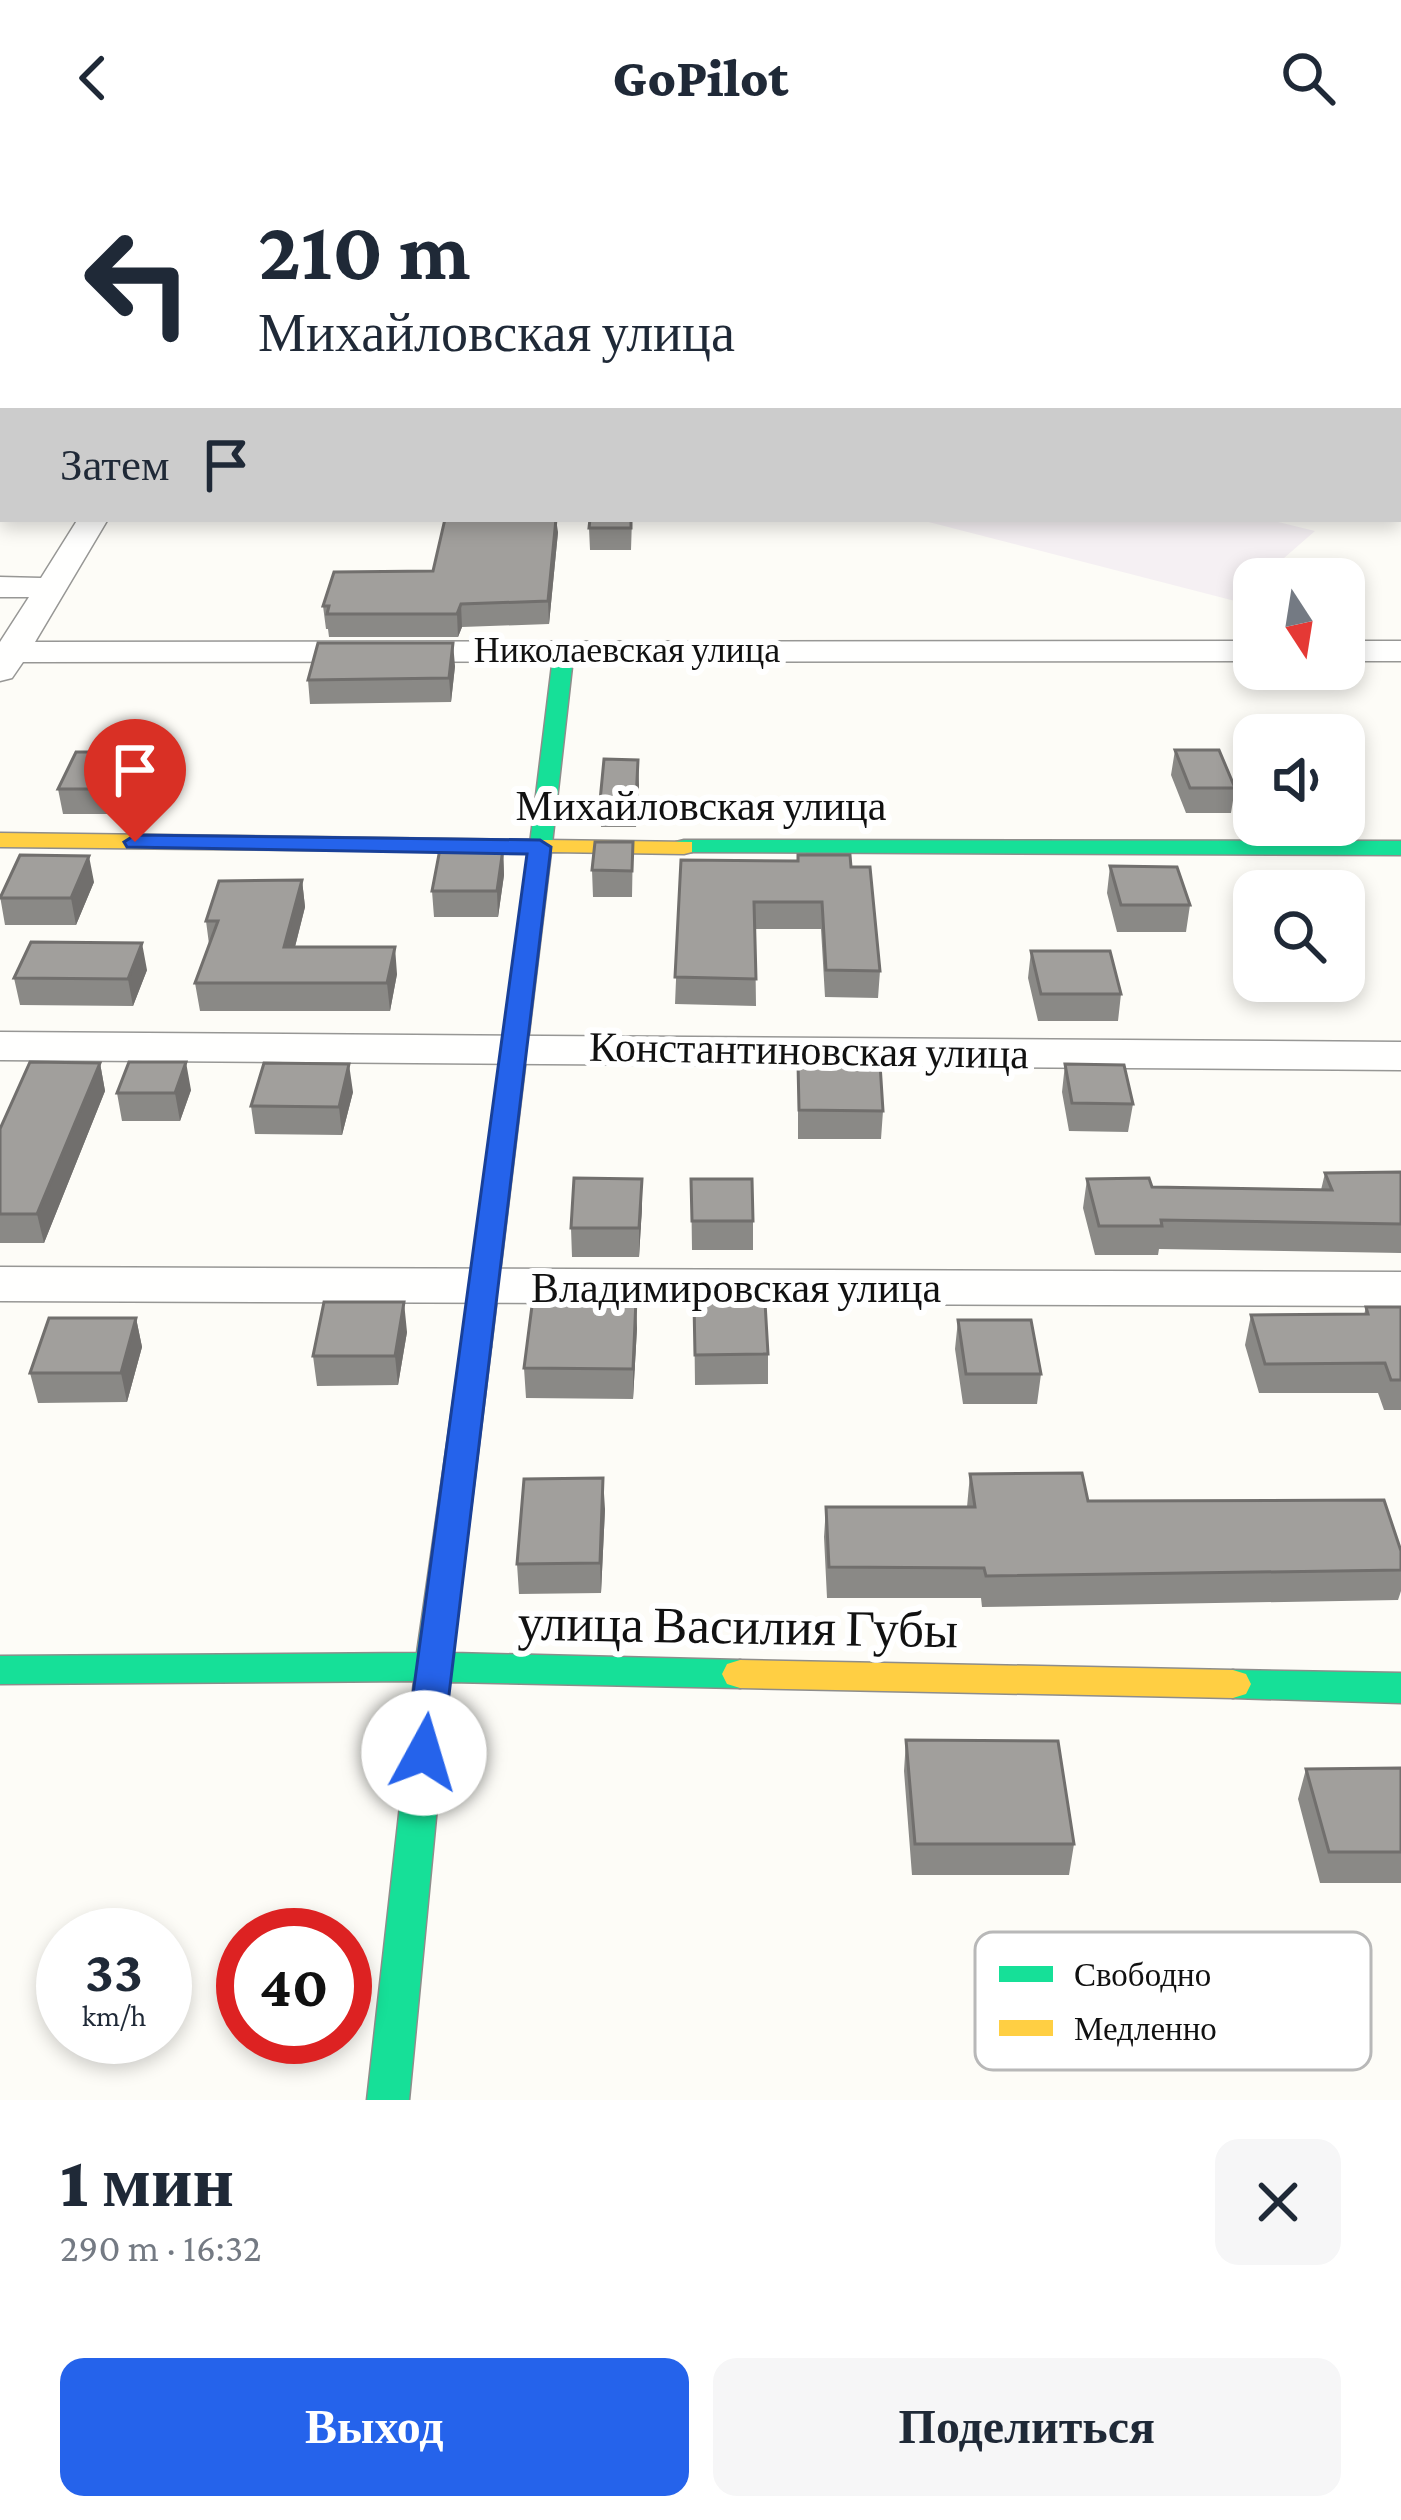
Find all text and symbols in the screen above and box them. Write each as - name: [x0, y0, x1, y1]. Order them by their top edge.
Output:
- icon: back: [60, 45, 126, 111]
- icon: search: [1275, 45, 1341, 111]
- text: GoPilot: [612, 48, 789, 108]
- icon: left: [60, 204, 216, 360]
- text: 210 m: [258, 204, 471, 297]
- text: Михайловская улица: [258, 303, 735, 363]
- icon: arrive: [193, 432, 259, 498]
- text: Затем: [60, 440, 169, 490]
- north arrow: [1233, 558, 1365, 690]
- map controls: [1233, 558, 1365, 1002]
- street label: Николаевская улица: [474, 630, 780, 670]
- button: sound: [1233, 714, 1365, 846]
- pin: [84, 719, 186, 842]
- icon: arrive: [102, 737, 168, 803]
- street label: Михайловская улица: [516, 782, 887, 829]
- button: search: [1233, 870, 1365, 1002]
- street label: Константиновская улица: [589, 1023, 1030, 1077]
- street label: Владимировская улица: [531, 1264, 941, 1311]
- street label: улица Василия Губы: [517, 1594, 959, 1658]
- position arrow: [361, 1690, 487, 1816]
- speed limit sign: 40: [216, 1908, 372, 2064]
- legend: [975, 1932, 1371, 2070]
- text: 33: [85, 1937, 143, 2004]
- text: Свободно: [1074, 1956, 1211, 1993]
- text: km/h: [82, 1999, 146, 2032]
- text: Медленно: [1074, 2010, 1217, 2047]
- button: close: [1215, 2139, 1341, 2265]
- text: 1 мин: [60, 2141, 234, 2221]
- text: 290 m · 16:32: [60, 2226, 262, 2269]
- button: Выход: [60, 2358, 689, 2496]
- button: Поделиться: [713, 2358, 1341, 2496]

